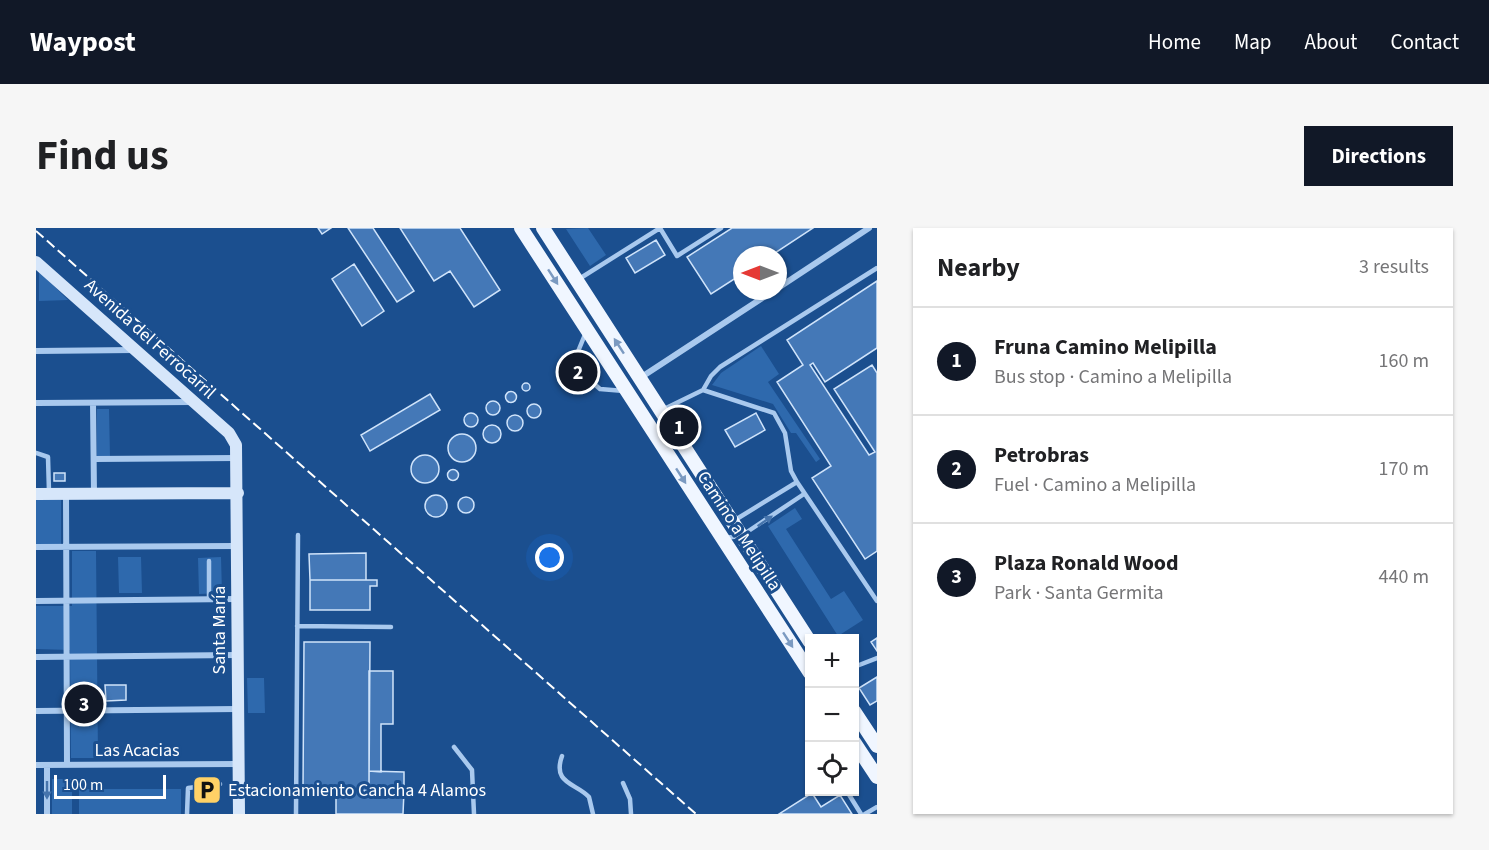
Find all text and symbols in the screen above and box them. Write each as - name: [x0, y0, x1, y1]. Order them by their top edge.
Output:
- text: Waypost: [30, 22, 136, 62]
- text: Home: [1148, 27, 1201, 57]
- text: Map: [1234, 27, 1272, 57]
- text: About: [1305, 27, 1357, 57]
- text: Contact: [1390, 27, 1459, 57]
- text: Find us: [36, 126, 169, 186]
- button: Directions: [1304, 126, 1453, 186]
- north arrow: [733, 246, 787, 300]
- text: Nearby: [937, 249, 1020, 286]
- text: 3 results: [1359, 253, 1429, 281]
- one-way arrow: [547, 269, 558, 285]
- street label: Avenida del Ferrocarril: [79, 273, 221, 405]
- text: Fruna Camino Melipilla: [994, 331, 1217, 363]
- one-way arrow: [613, 338, 625, 354]
- text: 1: [951, 347, 962, 375]
- text: 160 m: [1379, 347, 1429, 375]
- pin: 2: [558, 350, 598, 394]
- text: Bus stop · Camino a Melipilla: [994, 363, 1232, 391]
- pin: 1: [660, 404, 698, 450]
- text: Petrobras: [994, 439, 1089, 471]
- text: 2: [951, 455, 962, 483]
- text: 170 m: [1379, 455, 1429, 483]
- street label: Camino a Melipilla: [691, 466, 787, 596]
- one-way arrow: [676, 468, 687, 484]
- text: Fuel · Camino a Melipilla: [994, 471, 1196, 499]
- one-way arrow: [756, 515, 772, 527]
- your location: [535, 543, 564, 572]
- text: Plaza Ronald Wood: [994, 547, 1179, 579]
- text: 3: [951, 563, 962, 591]
- text: 440 m: [1379, 563, 1429, 591]
- text: Park · Santa Germita: [994, 579, 1164, 607]
- street label: Santa María: [207, 586, 232, 674]
- one-way arrow: [782, 631, 793, 648]
- map controls: [805, 634, 859, 796]
- button: +: [805, 634, 859, 688]
- pin: 3: [64, 682, 104, 726]
- button: −: [805, 688, 859, 742]
- street label: Las Acacias: [94, 738, 180, 763]
- button: locate: [805, 742, 859, 796]
- scale bar: [54, 772, 166, 800]
- text: 100 m: [63, 774, 103, 796]
- parking icon: Estacionamiento Cancha 4 Alamos: [191, 774, 223, 806]
- place label: Estacionamiento Cancha 4 Alamos: [228, 778, 486, 803]
- one-way arrow: [42, 780, 52, 799]

